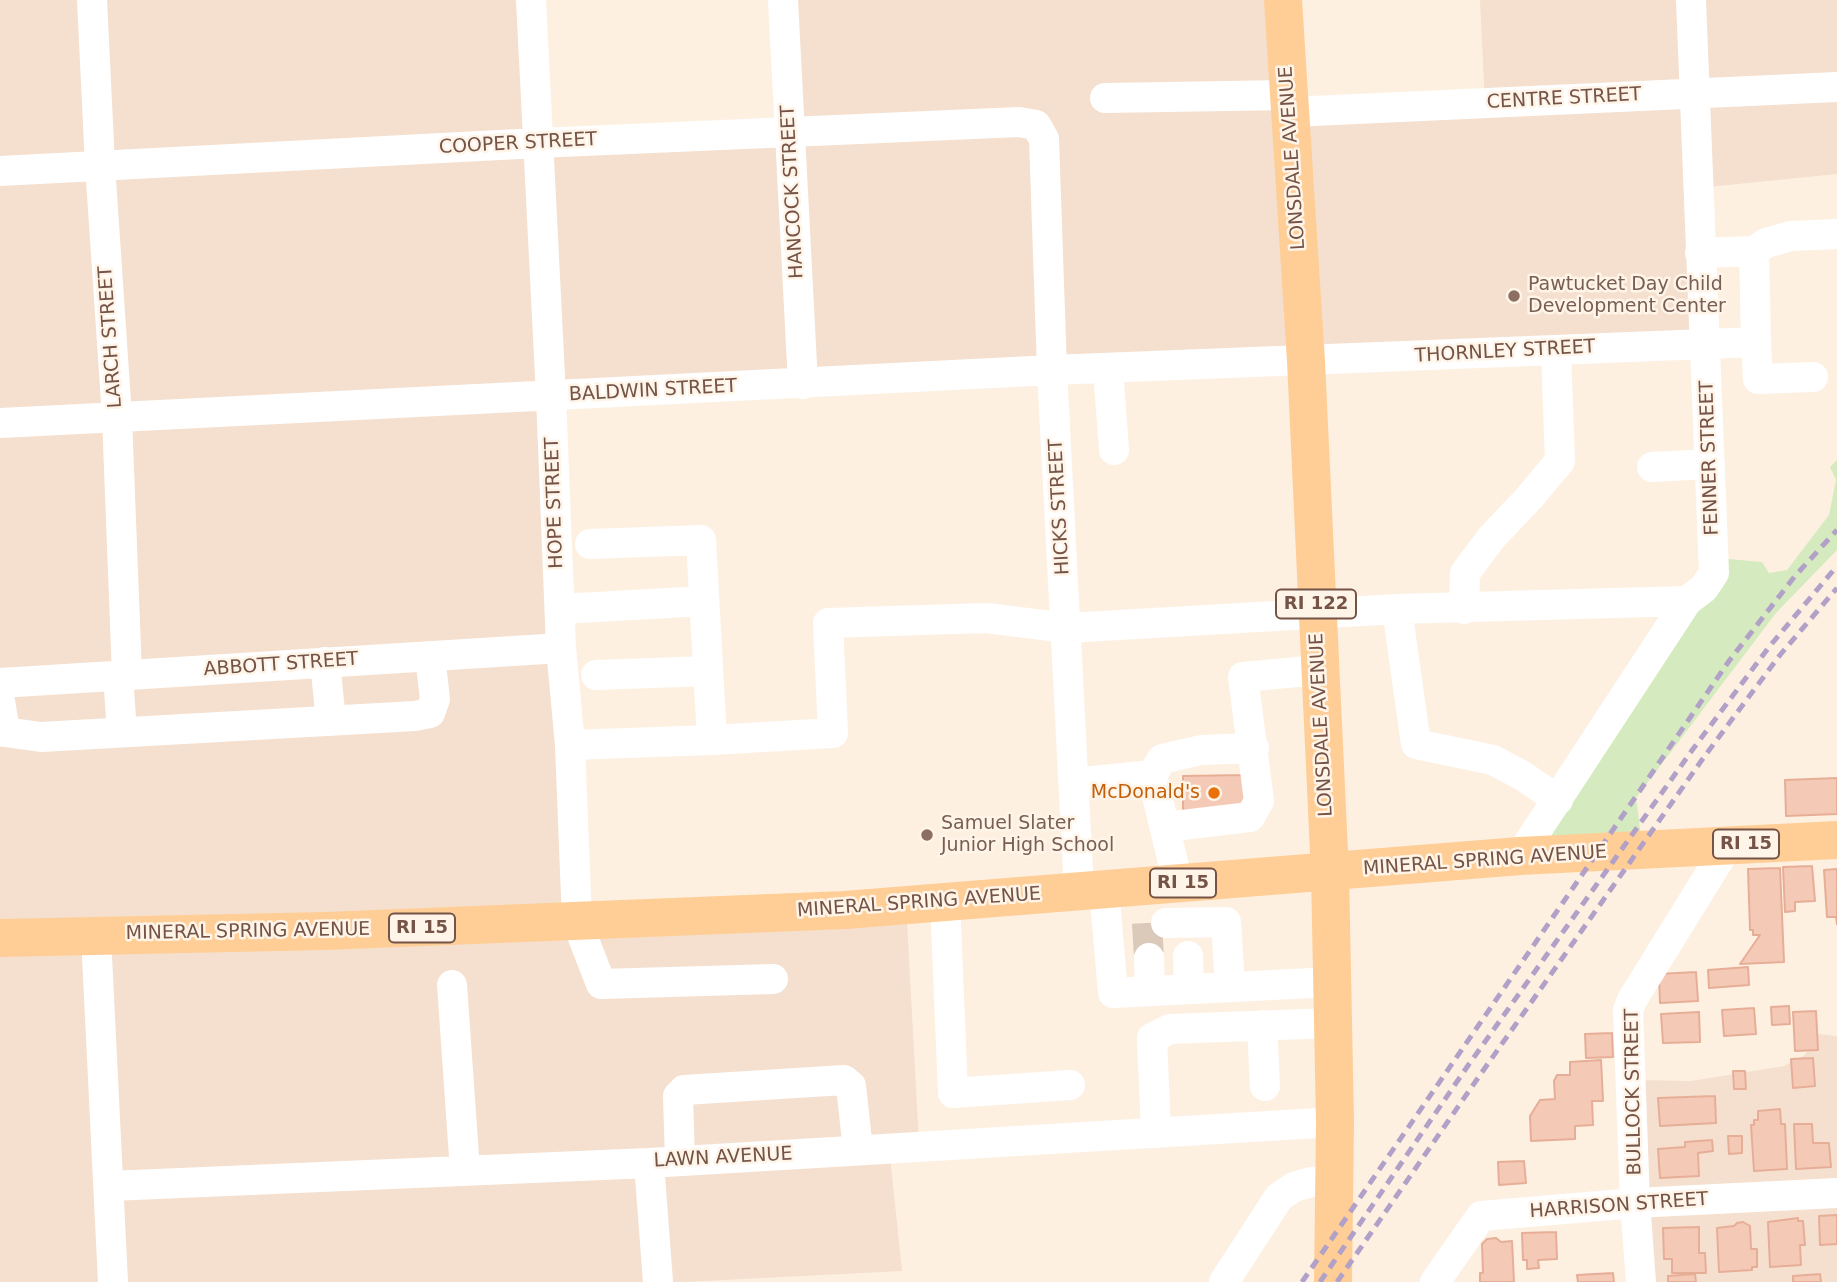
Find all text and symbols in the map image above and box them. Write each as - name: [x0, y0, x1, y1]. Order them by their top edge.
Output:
- street label: LONSDALE AVENUE: [1275, 65, 1311, 251]
- street label: CENTRE STREET: [1486, 84, 1642, 114]
- street label: HANCOCK STREET: [777, 105, 809, 279]
- street label: COOPER STREET: [438, 128, 598, 160]
- street label: LARCH STREET: [95, 265, 127, 409]
- place label: Pawtucket Day Child Development Center: [1528, 274, 1726, 318]
- marker: Pawtucket Day Child Development Center: [1506, 288, 1522, 304]
- street label: THORNLEY STREET: [1414, 336, 1596, 368]
- street label: BALDWIN STREET: [568, 375, 738, 407]
- street label: FENNER STREET: [1696, 380, 1724, 536]
- street label: HOPE STREET: [541, 437, 569, 569]
- street label: HICKS STREET: [1045, 438, 1075, 576]
- road number: RI 122: [1276, 590, 1356, 618]
- street label: LONSDALE AVENUE: [1306, 633, 1338, 817]
- street label: ABBOTT STREET: [203, 648, 359, 682]
- place label: McDonald's: [1091, 782, 1200, 804]
- marker: McDonald's: [1206, 785, 1222, 801]
- place label: Samuel Slater Junior High School: [941, 813, 1114, 857]
- marker: Samuel Slater Junior High School: [919, 827, 935, 843]
- road number: RI 15: [1713, 830, 1779, 858]
- street label: MINERAL SPRING AVENUE: [1362, 841, 1608, 881]
- road number: RI 15: [1150, 868, 1216, 898]
- street label: MINERAL SPRING AVENUE: [796, 883, 1042, 923]
- road number: RI 15: [389, 914, 455, 943]
- street label: MINERAL SPRING AVENUE: [126, 918, 370, 946]
- street label: BULLOCK STREET: [1621, 1008, 1647, 1176]
- street label: LAWN AVENUE: [653, 1143, 793, 1173]
- street label: HARRISON STREET: [1529, 1188, 1709, 1224]

